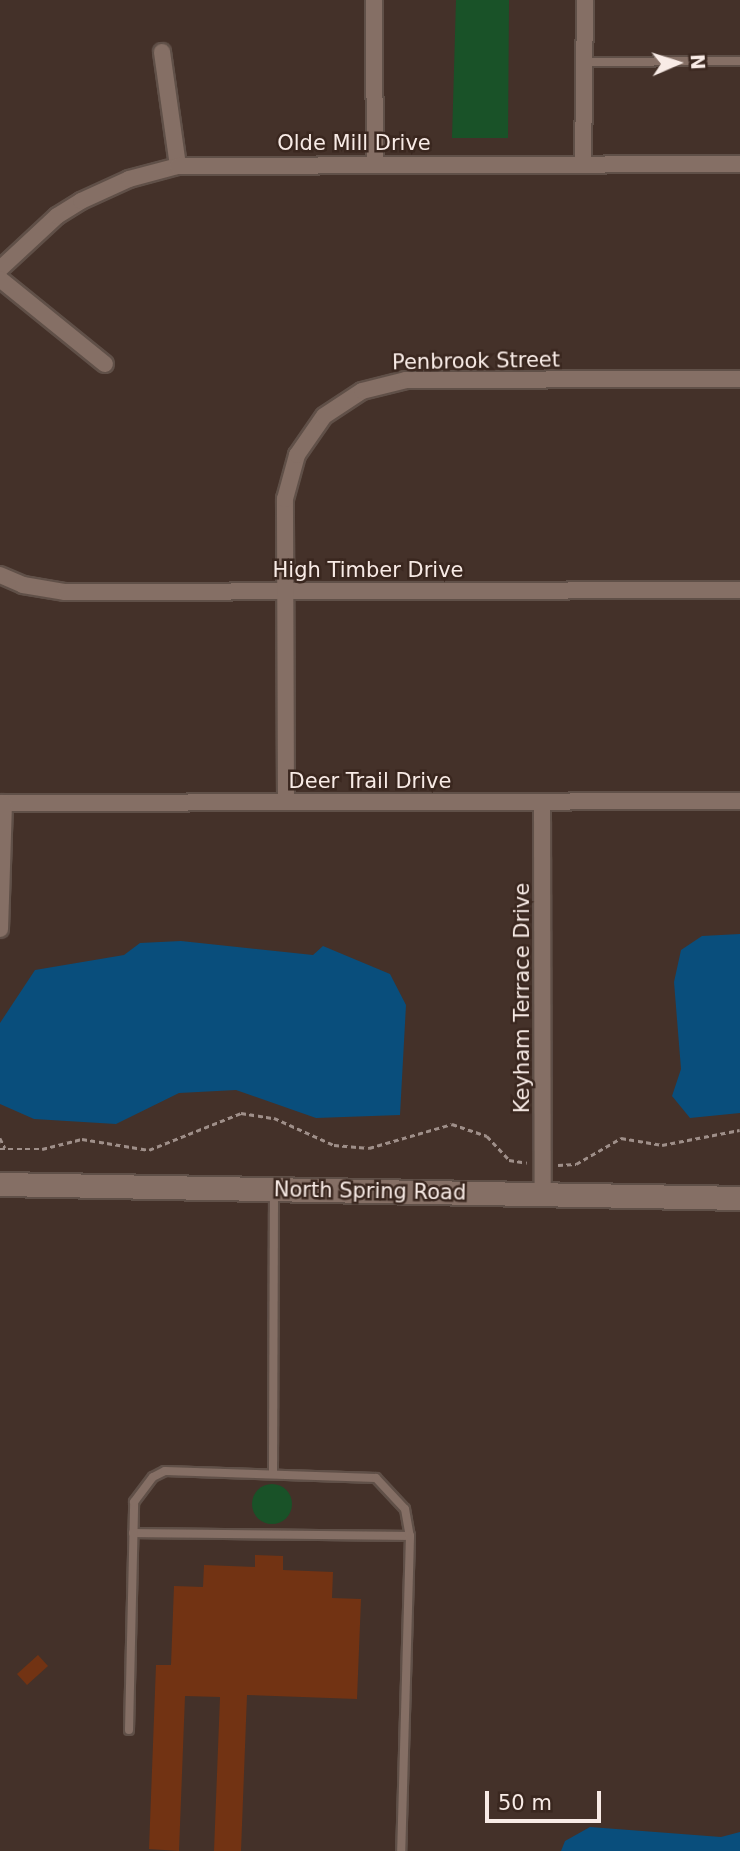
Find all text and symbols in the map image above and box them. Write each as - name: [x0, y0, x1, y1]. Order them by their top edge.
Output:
- north arrow: [642, 28, 712, 98]
- text: N: [687, 53, 709, 70]
- street label: Olde Mill Drive: [277, 130, 431, 156]
- street label: Penbrook Street: [392, 347, 560, 375]
- street label: High Timber Drive: [273, 557, 463, 583]
- street label: Deer Trail Drive: [289, 768, 451, 794]
- street label: Keyham Terrace Drive: [509, 883, 535, 1113]
- street label: North Spring Road: [274, 1177, 466, 1205]
- scale bar: [488, 1778, 604, 1822]
- text: 50 m: [498, 1791, 552, 1815]

